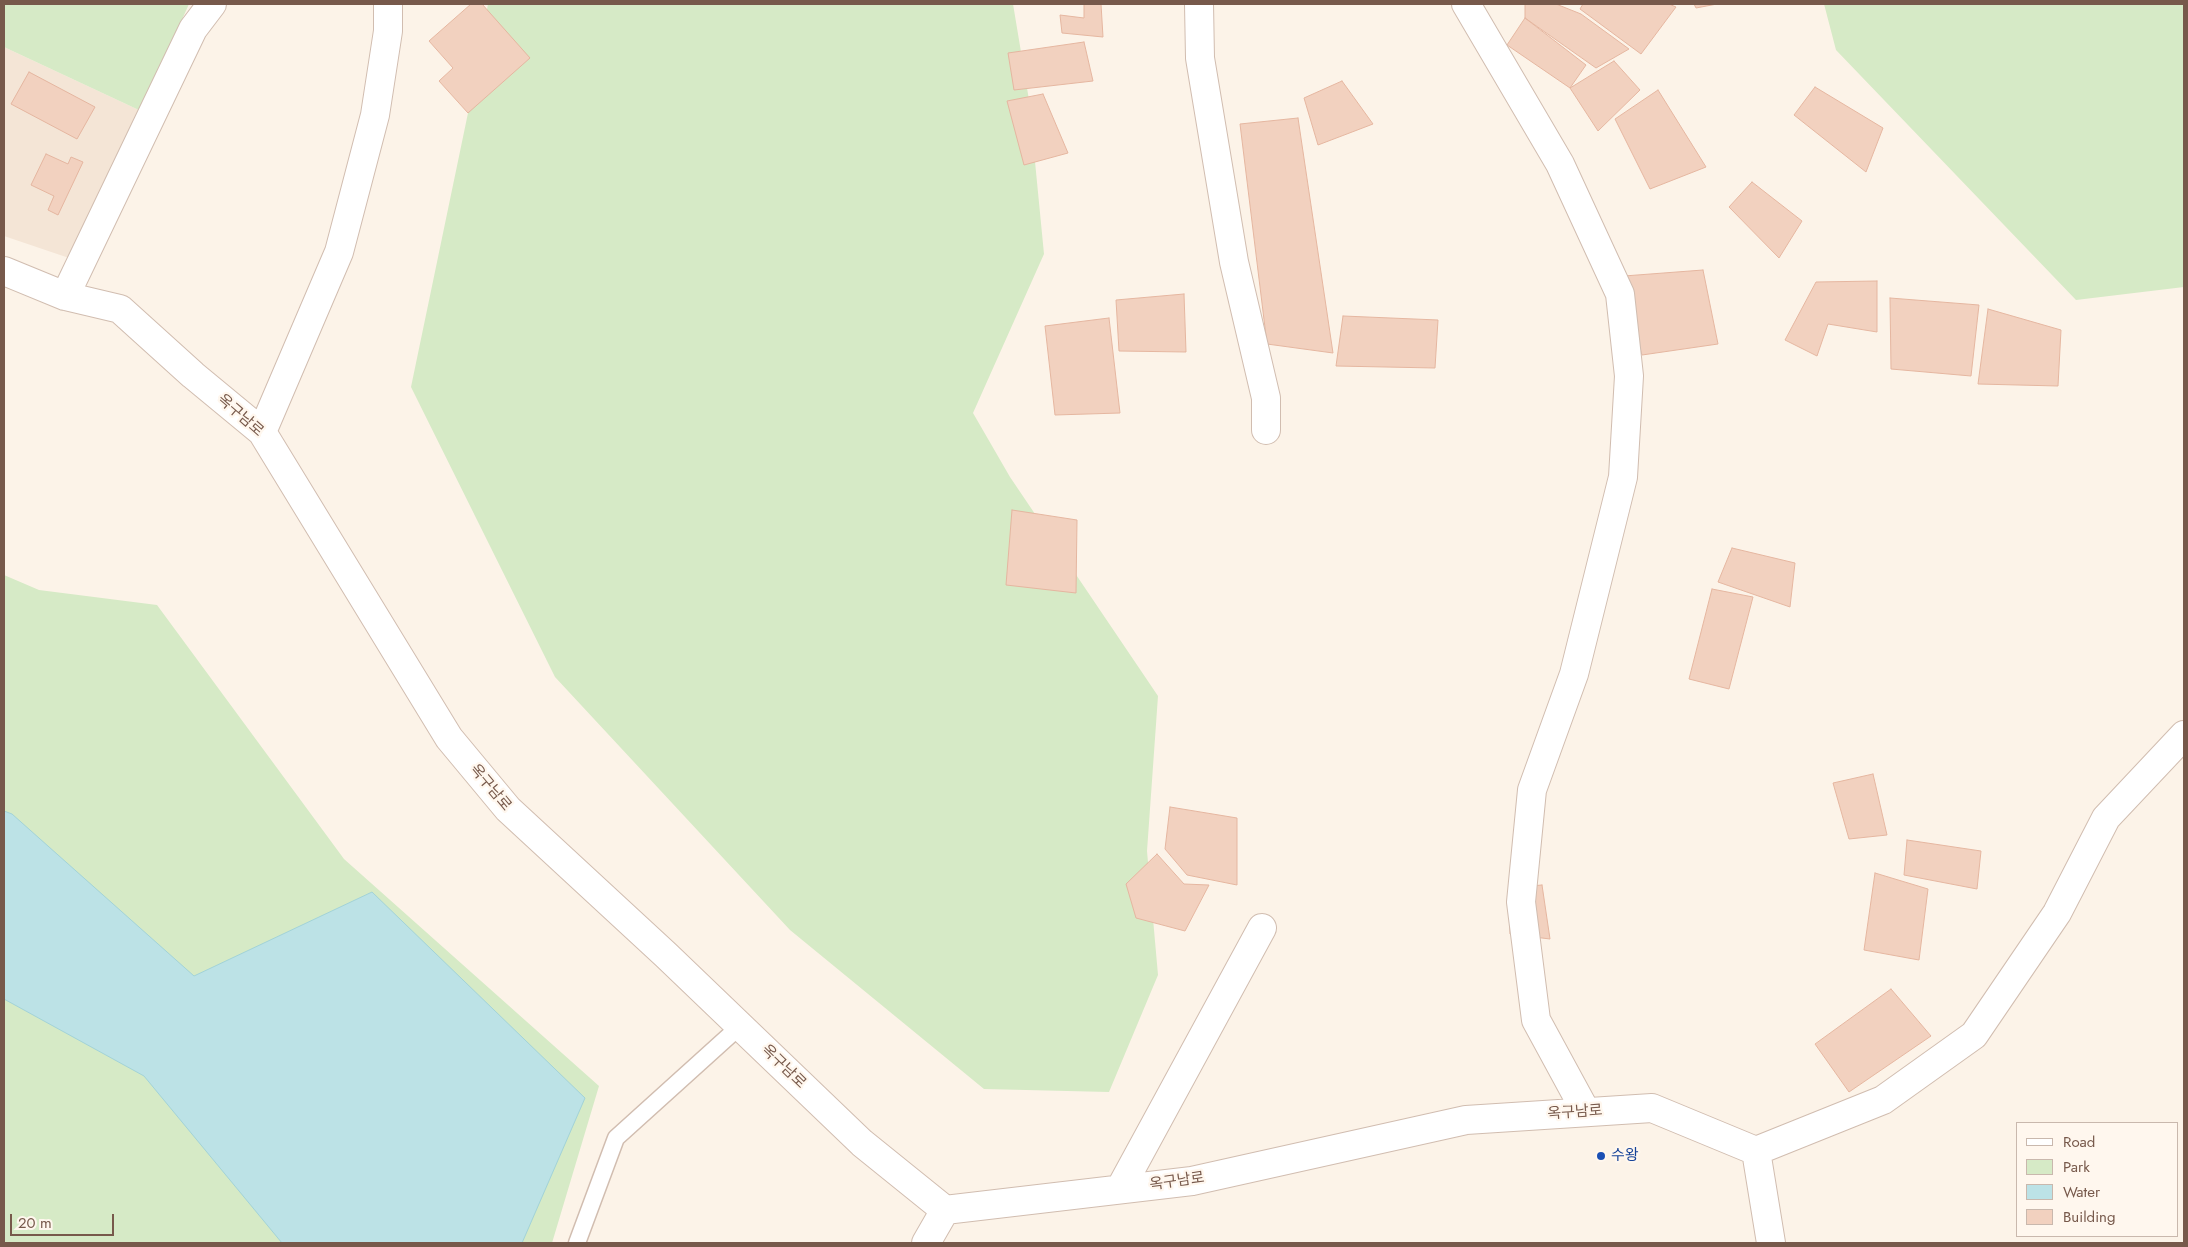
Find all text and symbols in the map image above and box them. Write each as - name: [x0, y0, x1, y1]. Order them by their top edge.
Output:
- street label: 옥구남로: [213, 391, 267, 441]
- street label: 옥구남로: [465, 761, 515, 815]
- street label: 옥구남로: [757, 1041, 809, 1093]
- street label: 옥구남로: [1547, 1102, 1603, 1124]
- legend: [2016, 1122, 2178, 1237]
- text: Road: [2063, 1131, 2095, 1153]
- place label: 수왕: [1611, 1147, 1639, 1165]
- marker: 수왕: [1595, 1150, 1607, 1162]
- text: Park: [2063, 1156, 2090, 1178]
- street label: 옥구남로: [1148, 1169, 1206, 1195]
- text: Water: [2063, 1181, 2100, 1203]
- scale bar: [12, 1204, 116, 1236]
- text: Building: [2063, 1206, 2115, 1228]
- text: 20 m: [18, 1212, 52, 1234]

